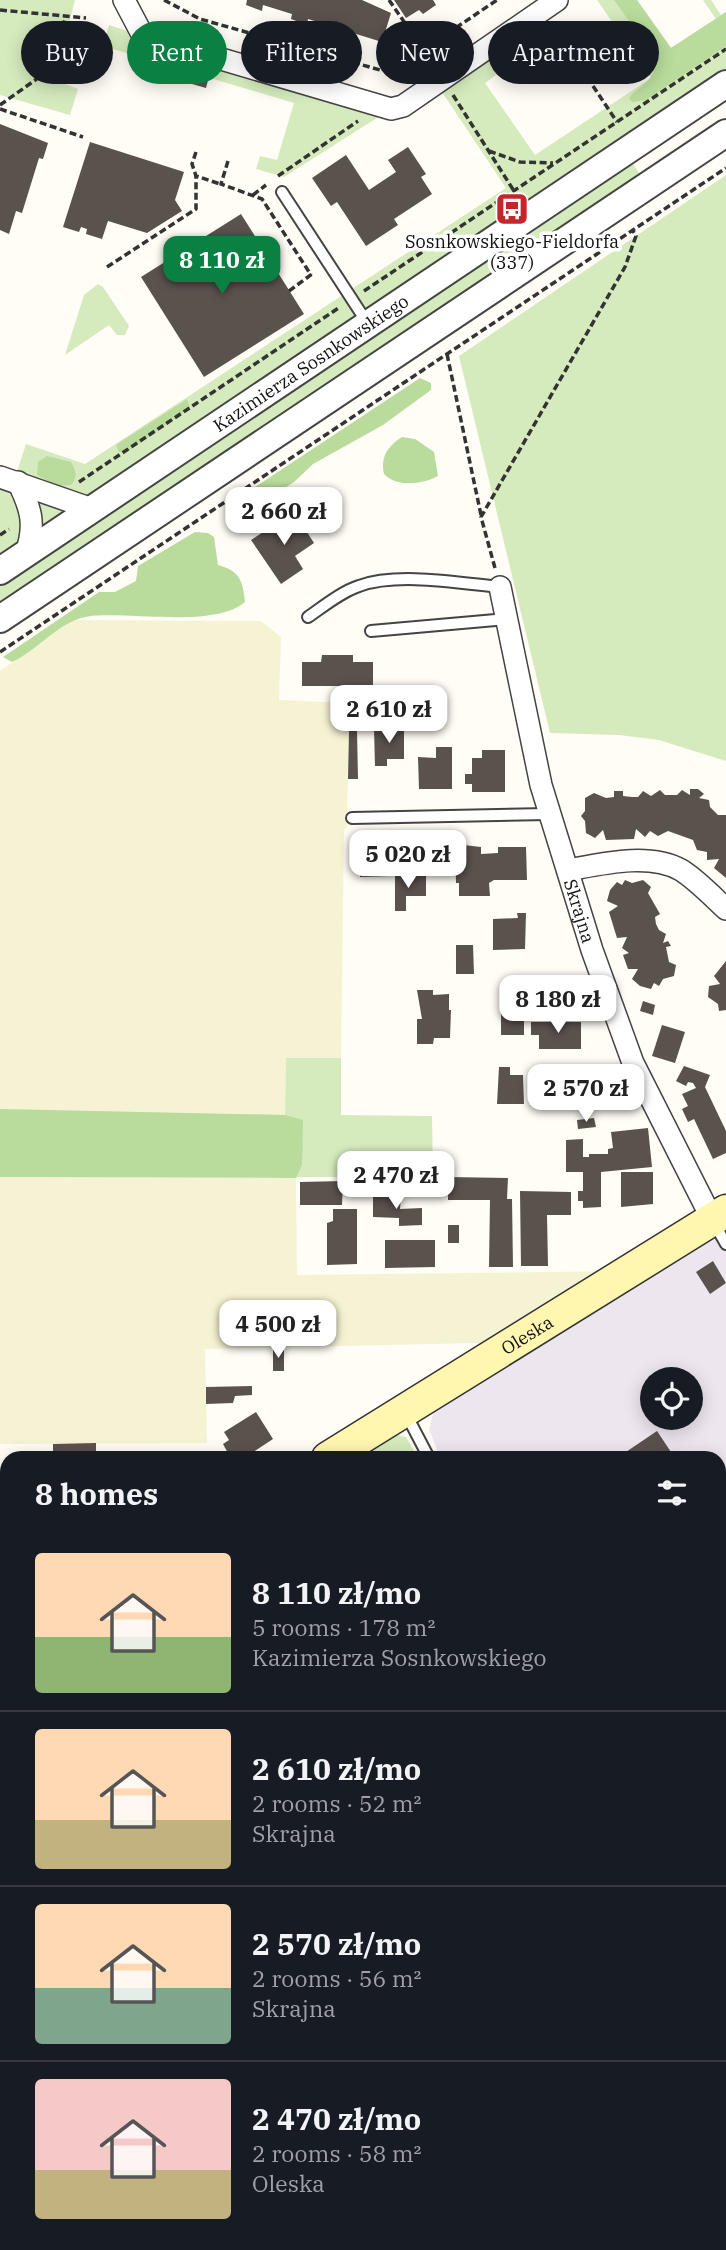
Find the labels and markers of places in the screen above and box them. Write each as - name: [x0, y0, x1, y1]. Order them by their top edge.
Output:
- bus stop icon: Sosnkowskiego-Fieldorfa (337): [493, 190, 531, 228]
- place label: Sosnkowskiego-Fieldorfa (337): [405, 230, 619, 274]
- pin: 8 110 zł: [150, 236, 294, 296]
- pin: 2 660 zł: [212, 488, 356, 547]
- pin: 2 610 zł: [317, 686, 461, 745]
- pin: 5 020 zł: [336, 830, 480, 890]
- pin: 8 180 zł: [486, 976, 630, 1035]
- pin: 2 570 zł: [514, 1064, 658, 1124]
- pin: 2 470 zł: [324, 1152, 468, 1211]
- pin: 4 500 zł: [206, 1300, 350, 1360]

